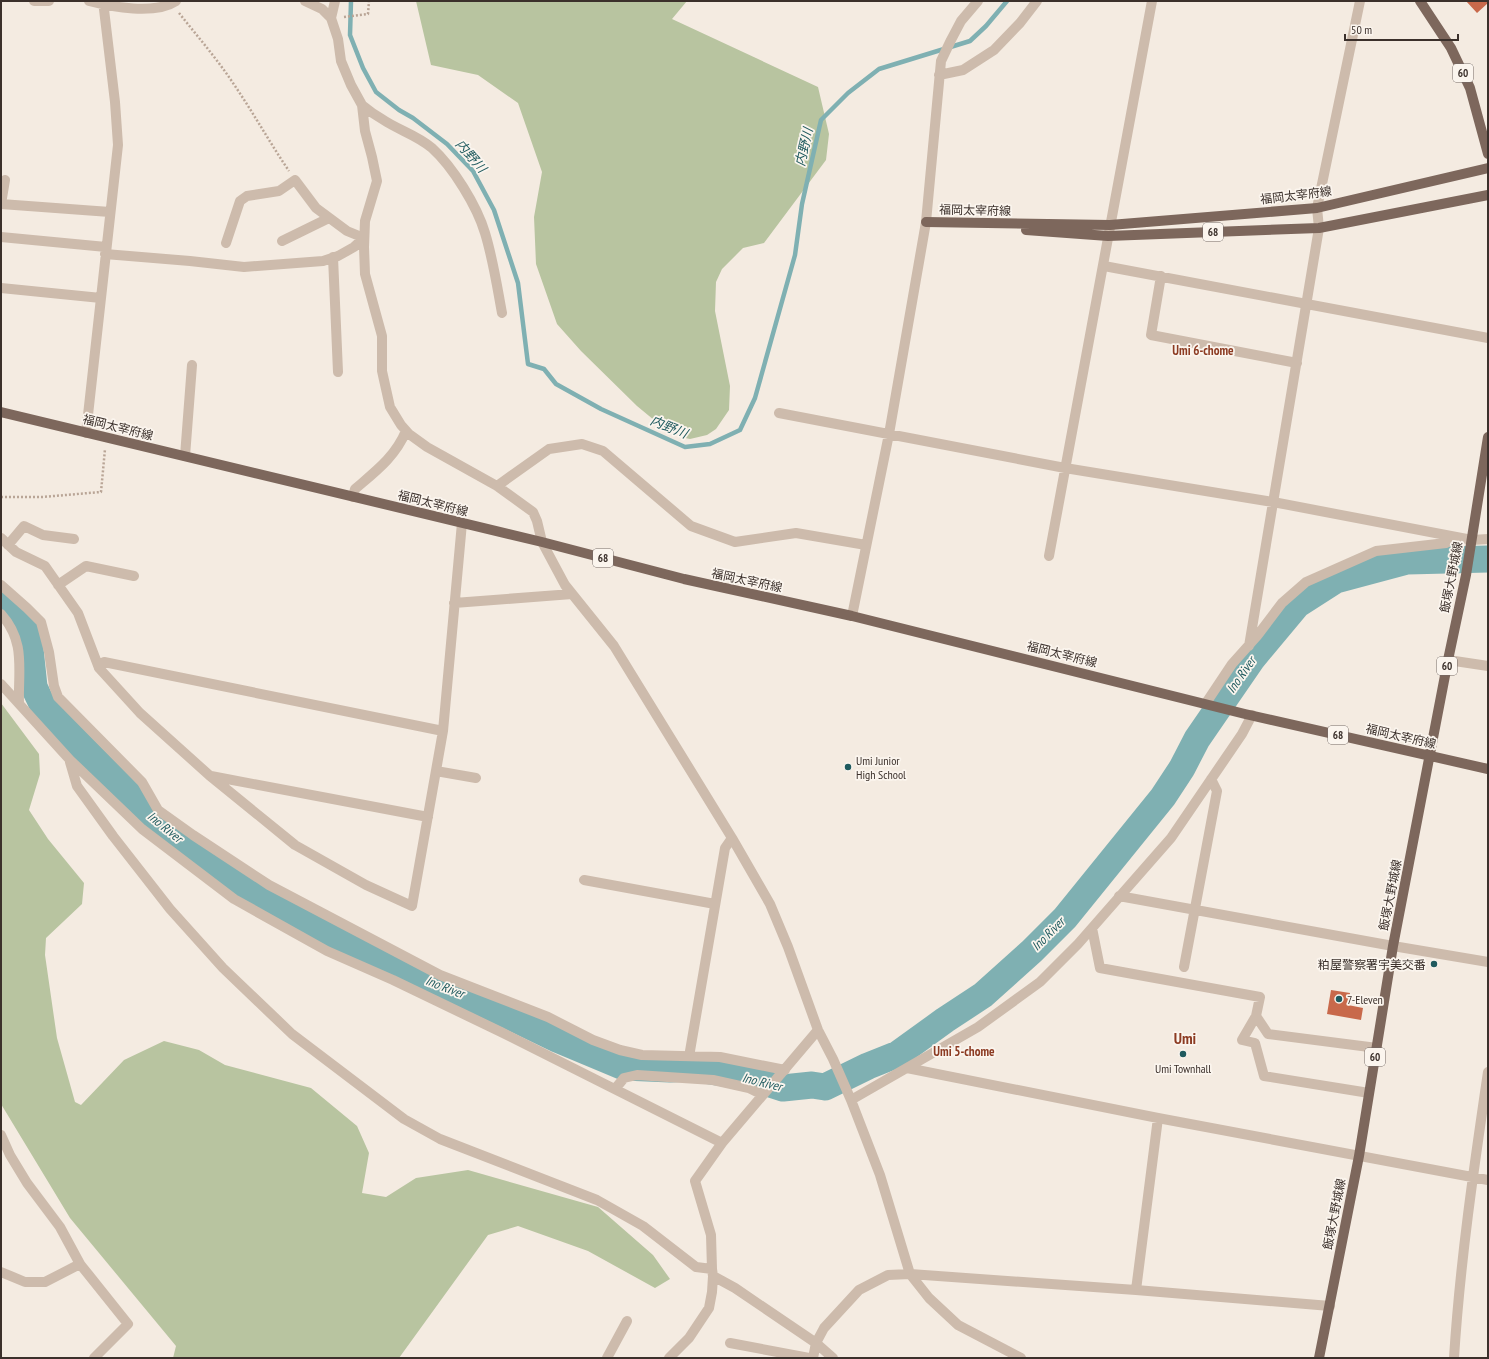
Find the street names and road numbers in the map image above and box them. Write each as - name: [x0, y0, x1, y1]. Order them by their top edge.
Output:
- road number: 60: [1453, 64, 1473, 82]
- street label: 福岡太宰府線: [1259, 183, 1333, 207]
- street label: 福岡太宰府線: [939, 202, 1011, 218]
- road number: 68: [1203, 223, 1223, 241]
- street label: 福岡太宰府線: [81, 411, 155, 443]
- street label: 福岡太宰府線: [396, 487, 470, 519]
- street label: 飯塚大野城線: [1437, 540, 1465, 614]
- road number: 68: [593, 549, 613, 567]
- street label: 福岡太宰府線: [710, 565, 784, 595]
- street label: 福岡太宰府線: [1025, 638, 1099, 670]
- road number: 60: [1437, 657, 1457, 675]
- street label: 福岡太宰府線: [1364, 721, 1438, 751]
- road number: 68: [1328, 726, 1348, 744]
- street label: 飯塚大野城線: [1376, 858, 1404, 932]
- road number: 60: [1365, 1048, 1385, 1066]
- street label: 飯塚大野城線: [1320, 1177, 1348, 1251]

